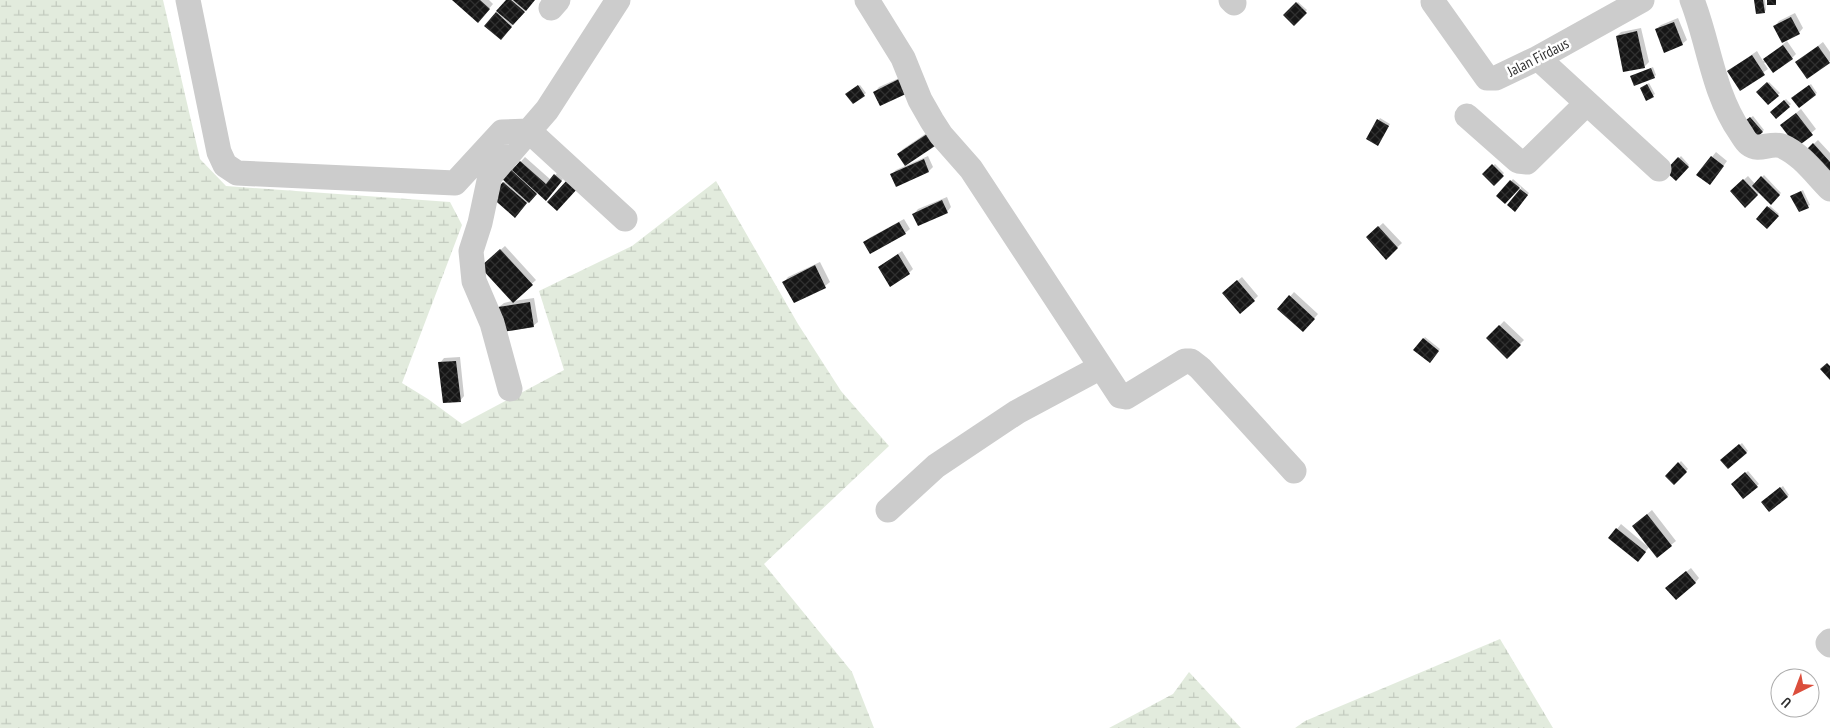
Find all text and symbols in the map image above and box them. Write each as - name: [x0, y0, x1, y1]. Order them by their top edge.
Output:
- street label: Jalan Firdaus: [1503, 33, 1572, 81]
- north arrow: [1770, 668, 1820, 718]
- text: U: [1778, 694, 1795, 712]

